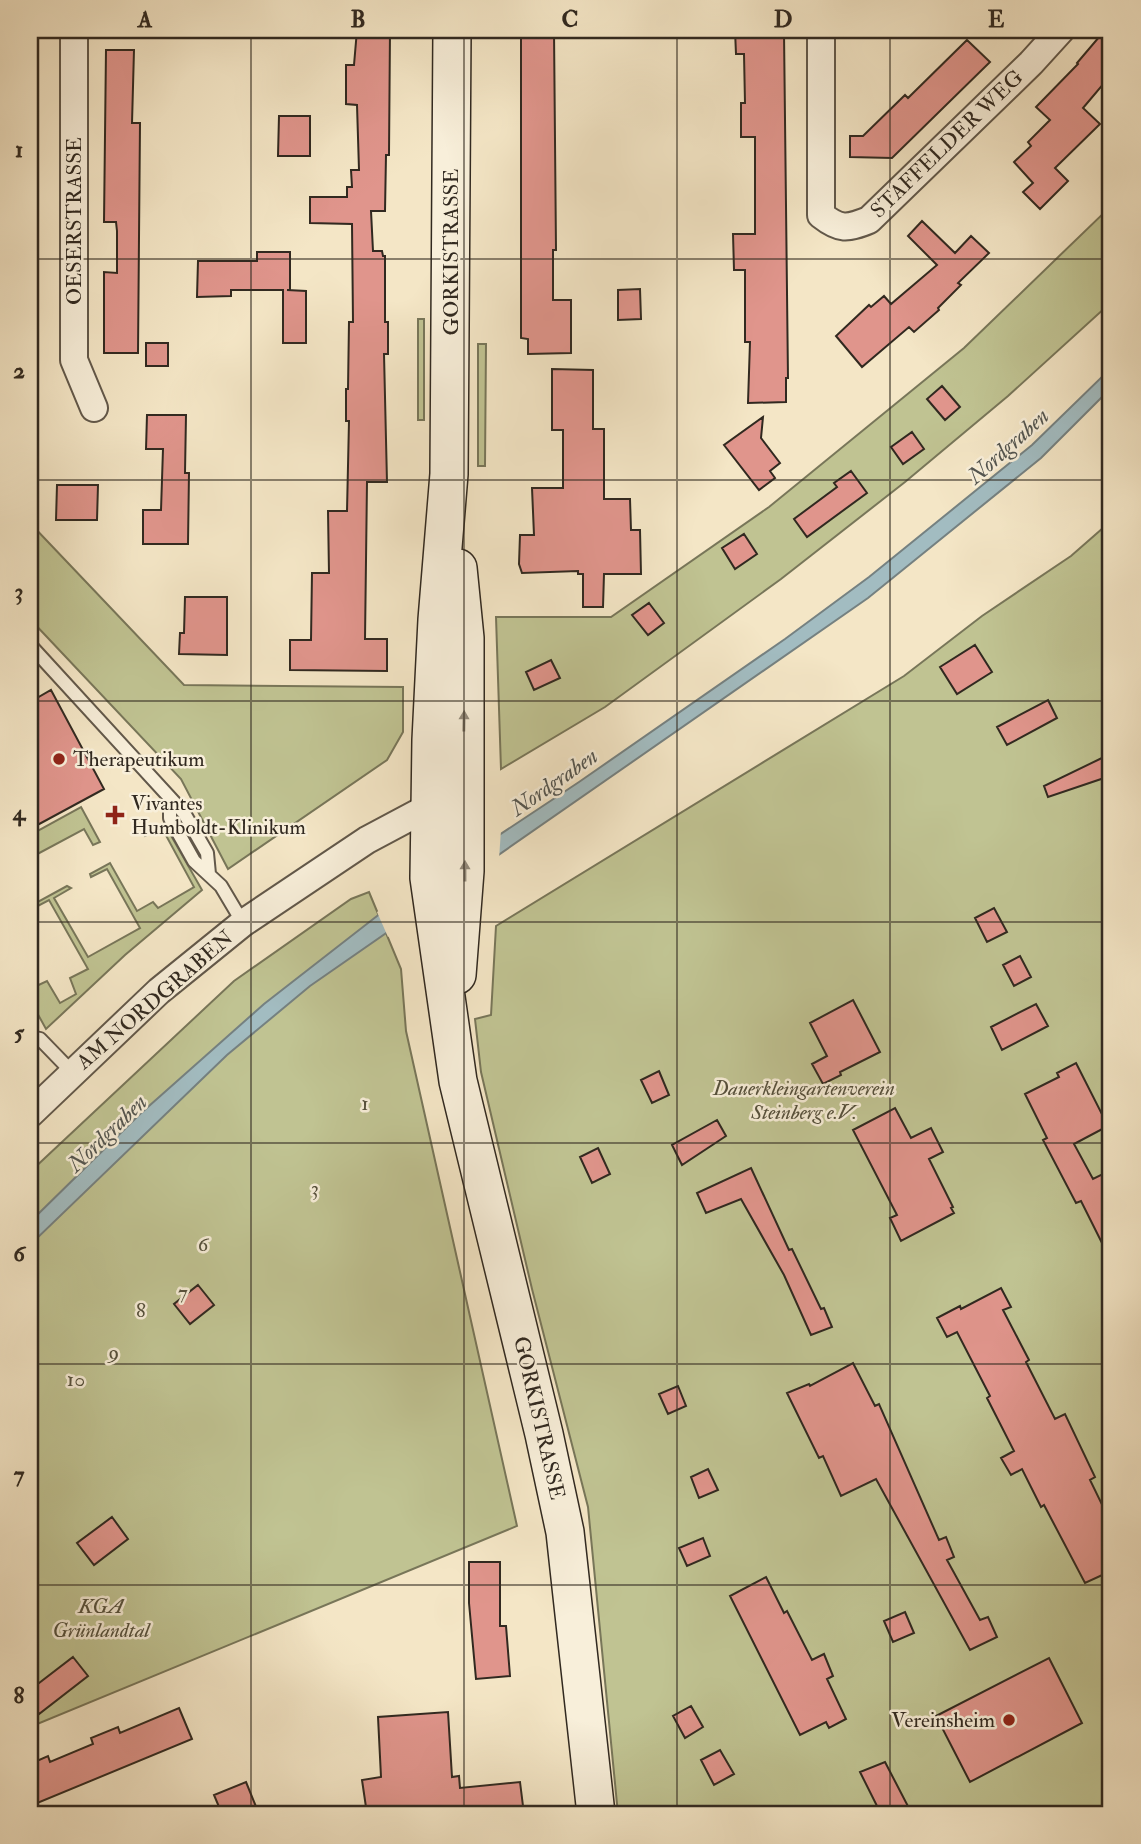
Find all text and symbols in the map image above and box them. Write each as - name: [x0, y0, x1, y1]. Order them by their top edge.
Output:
- text: A: [137, 5, 153, 34]
- text: B: [350, 5, 366, 34]
- text: C: [562, 5, 578, 34]
- text: D: [774, 5, 792, 34]
- text: E: [988, 5, 1005, 34]
- street label: STAFFELDER WEG: [865, 64, 1029, 224]
- text: 1: [15, 135, 23, 164]
- street label: OESERSTRASSE: [61, 137, 88, 305]
- street label: GORKISTRASSE: [438, 169, 465, 335]
- text: 2: [13, 356, 25, 385]
- water label: Nordgraben: [960, 402, 1055, 491]
- text: 3: [15, 577, 23, 606]
- one-way arrow: [458, 710, 470, 732]
- water label: Nordgraben: [504, 741, 603, 823]
- place label: Therapeutikum: [73, 746, 205, 773]
- marker: Therapeutikum: [51, 751, 67, 767]
- place label: Vivantes Humboldt-Klinikum: [131, 790, 306, 841]
- text: 4: [12, 798, 27, 827]
- marker: Vivantes Humboldt-Klinikum: [105, 805, 125, 825]
- one-way arrow: [459, 860, 470, 882]
- street label: AM NORDGRABEN: [70, 924, 239, 1076]
- text: 5: [14, 1018, 25, 1047]
- park label: Dauerkleingartenverein Steinberg e.V.: [712, 1075, 895, 1126]
- water label: Nordgraben: [60, 1088, 153, 1179]
- park label: 1: [361, 1090, 369, 1117]
- park label: 3: [311, 1175, 319, 1202]
- park label: 6: [198, 1231, 210, 1258]
- text: 6: [13, 1239, 27, 1268]
- park label: 7: [178, 1279, 188, 1306]
- park label: 8: [136, 1297, 146, 1324]
- street label: GORKISTRASSE: [507, 1334, 571, 1502]
- park label: 9: [107, 1339, 119, 1366]
- park label: 10: [67, 1366, 85, 1393]
- text: 7: [14, 1460, 25, 1489]
- park label: KGA Grünlandtal: [52, 1593, 152, 1644]
- text: 8: [14, 1681, 25, 1710]
- place label: Vereinsheim: [891, 1707, 995, 1734]
- marker: Vereinsheim: [1001, 1712, 1017, 1728]

